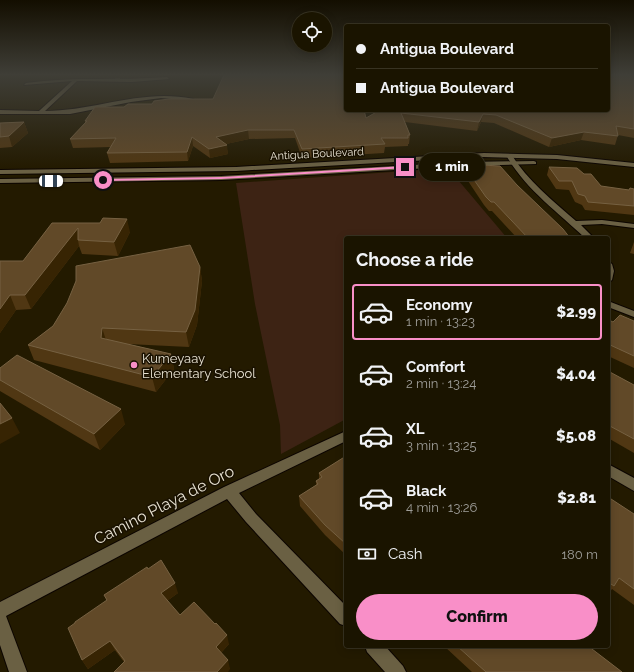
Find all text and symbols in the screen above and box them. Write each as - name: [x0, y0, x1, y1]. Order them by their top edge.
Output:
- map controls: [292, 12, 332, 52]
- button: locate: [292, 12, 332, 52]
- text: Antigua Boulevard: [380, 40, 514, 58]
- text: Antigua Boulevard: [380, 79, 514, 97]
- street label: Antigua Boulevard: [270, 145, 364, 163]
- callout: 1 min: [419, 153, 485, 181]
- route end: [396, 158, 414, 176]
- text: 1 min: [435, 159, 469, 174]
- route start: [94, 171, 112, 189]
- car: [39, 175, 63, 187]
- text: Choose a ride: [356, 249, 474, 270]
- icon: car: [358, 294, 394, 330]
- text: Economy: [406, 296, 473, 314]
- text: $2.99: [556, 303, 596, 321]
- text: 1 min · 13:23: [406, 314, 475, 329]
- place label: Kumeyaay Elementary School: [142, 351, 256, 381]
- icon: car: [358, 356, 394, 392]
- text: Comfort: [406, 358, 465, 376]
- marker: Kumeyaay Elementary School: [129, 360, 139, 370]
- text: $4.04: [556, 365, 596, 383]
- text: 2 min · 13:24: [406, 376, 476, 391]
- icon: car: [358, 418, 394, 454]
- text: XL: [406, 420, 424, 438]
- text: $5.08: [556, 427, 596, 445]
- text: 3 min · 13:25: [406, 438, 477, 453]
- street label: Camino Playa de Oro: [91, 461, 237, 549]
- icon: car: [358, 480, 394, 516]
- text: Black: [406, 482, 446, 500]
- text: $2.81: [557, 489, 596, 507]
- text: 4 min · 13:26: [406, 500, 477, 515]
- icon: cash: [356, 543, 378, 565]
- text: Cash: [388, 545, 422, 563]
- text: 180 m: [562, 547, 598, 562]
- button: Confirm: [356, 594, 598, 640]

